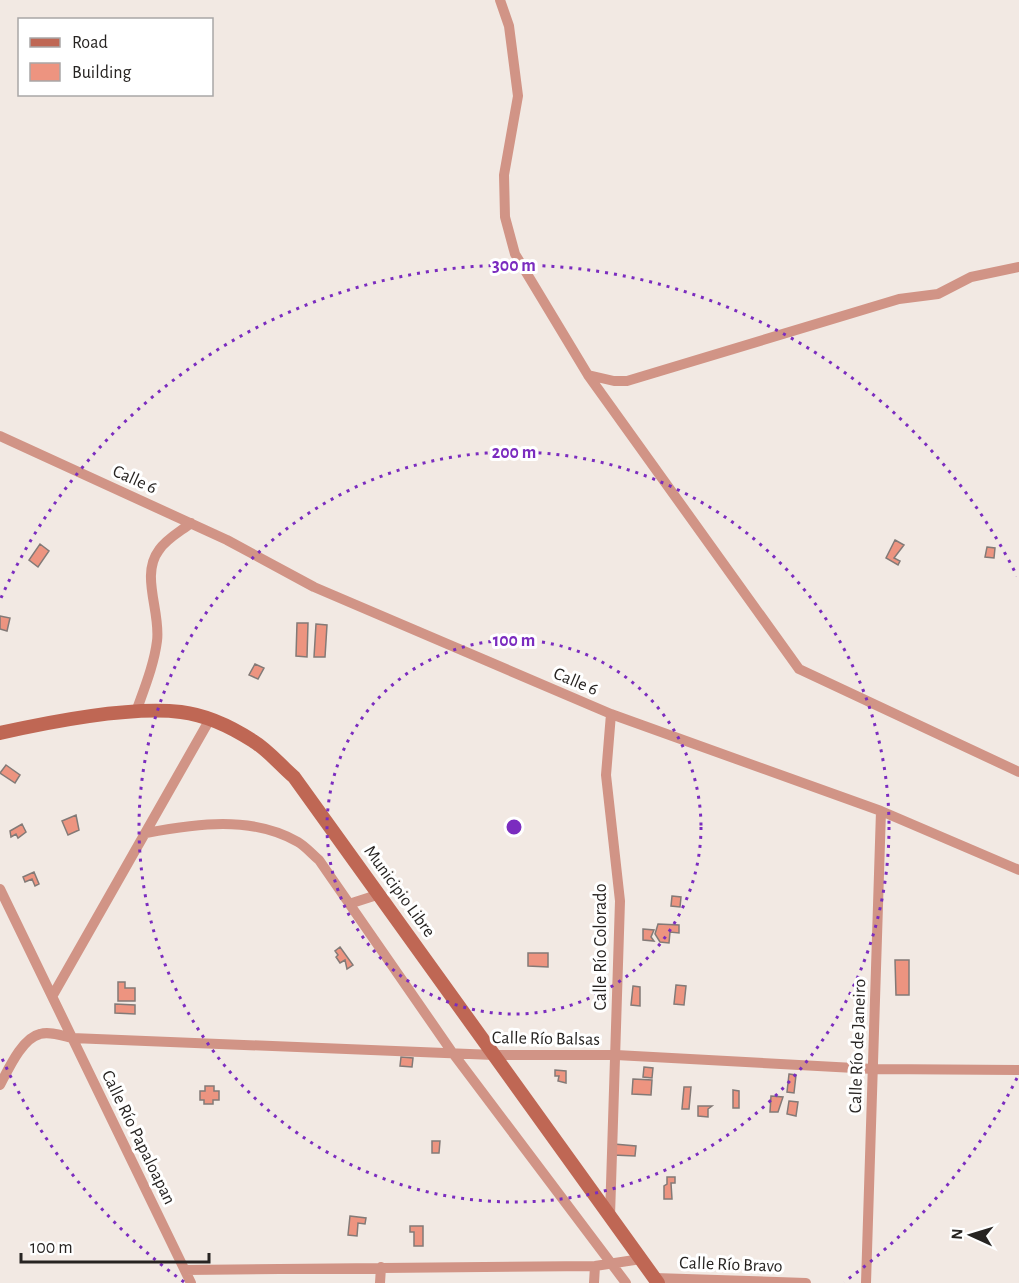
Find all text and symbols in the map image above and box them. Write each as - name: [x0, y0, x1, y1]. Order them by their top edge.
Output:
- legend: [18, 18, 213, 96]
- text: Road: [72, 34, 108, 52]
- text: Building: [72, 64, 132, 82]
- text: 300 m: [492, 257, 536, 275]
- text: 200 m: [492, 444, 536, 462]
- street label: Calle 6: [110, 462, 159, 498]
- text: 100 m: [493, 632, 535, 650]
- street label: Calle 6: [551, 665, 600, 699]
- centre of rings: [504, 817, 524, 837]
- street label: Municipio Libre: [360, 843, 438, 941]
- street label: Calle Río Colorado: [592, 883, 610, 1011]
- street label: Calle Río de Janeiro: [847, 978, 869, 1114]
- street label: Calle Río Balsas: [492, 1029, 600, 1049]
- street label: Calle Río Papaloapan: [98, 1067, 178, 1207]
- north arrow: [941, 1205, 1001, 1265]
- scale bar: [21, 1226, 208, 1264]
- text: N: [949, 1228, 965, 1240]
- text: 100 m: [30, 1239, 73, 1257]
- street label: Calle Río Bravo: [679, 1254, 783, 1276]

